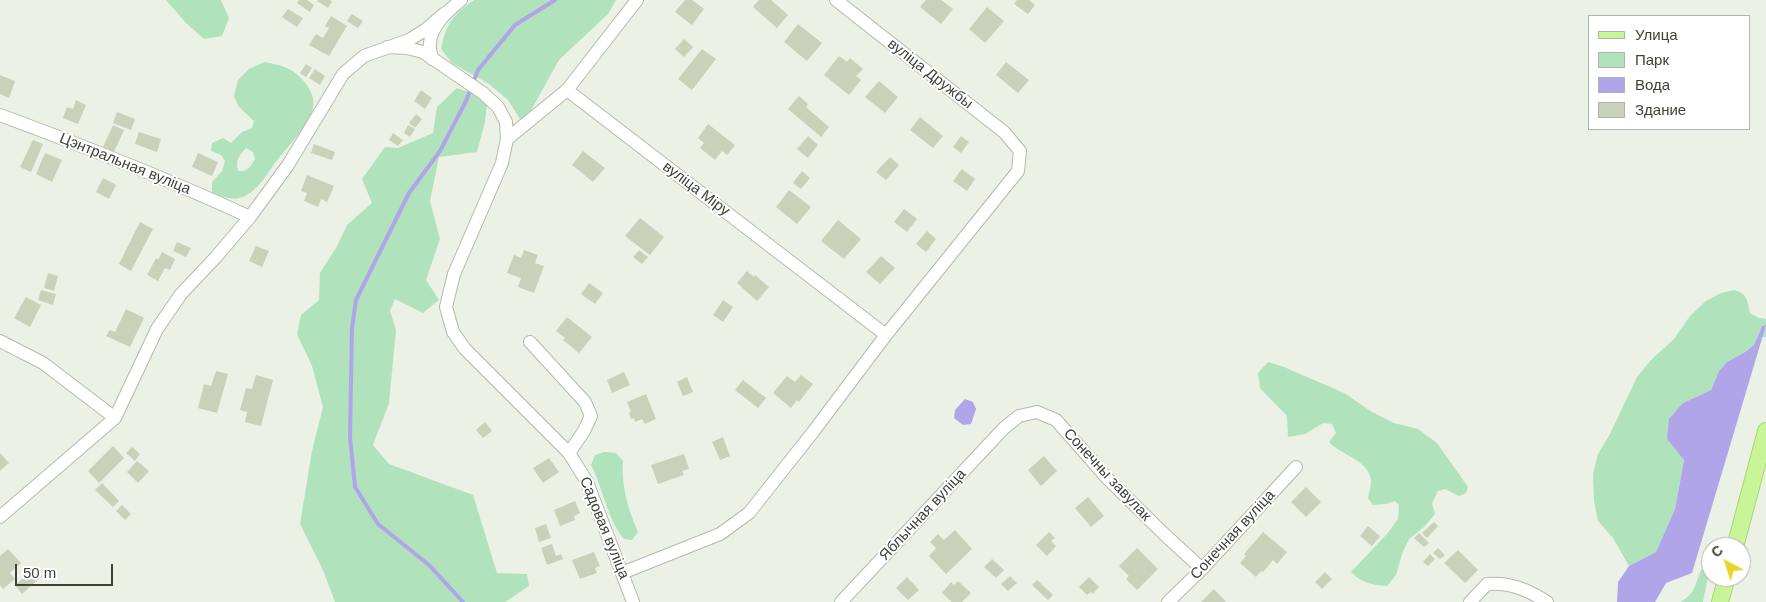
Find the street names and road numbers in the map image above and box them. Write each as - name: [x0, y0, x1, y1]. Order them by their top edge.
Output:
- street label: вуліца Дружбы: [884, 35, 976, 113]
- street label: Цэнтральная вуліца: [57, 129, 193, 199]
- street label: вуліца Міру: [659, 158, 733, 220]
- street label: Сонечны завулак: [1059, 425, 1155, 525]
- street label: Яблычная вуліца: [876, 465, 970, 565]
- street label: Садовая вуліца: [575, 474, 633, 582]
- street label: Сонечная вуліца: [1187, 486, 1279, 584]

